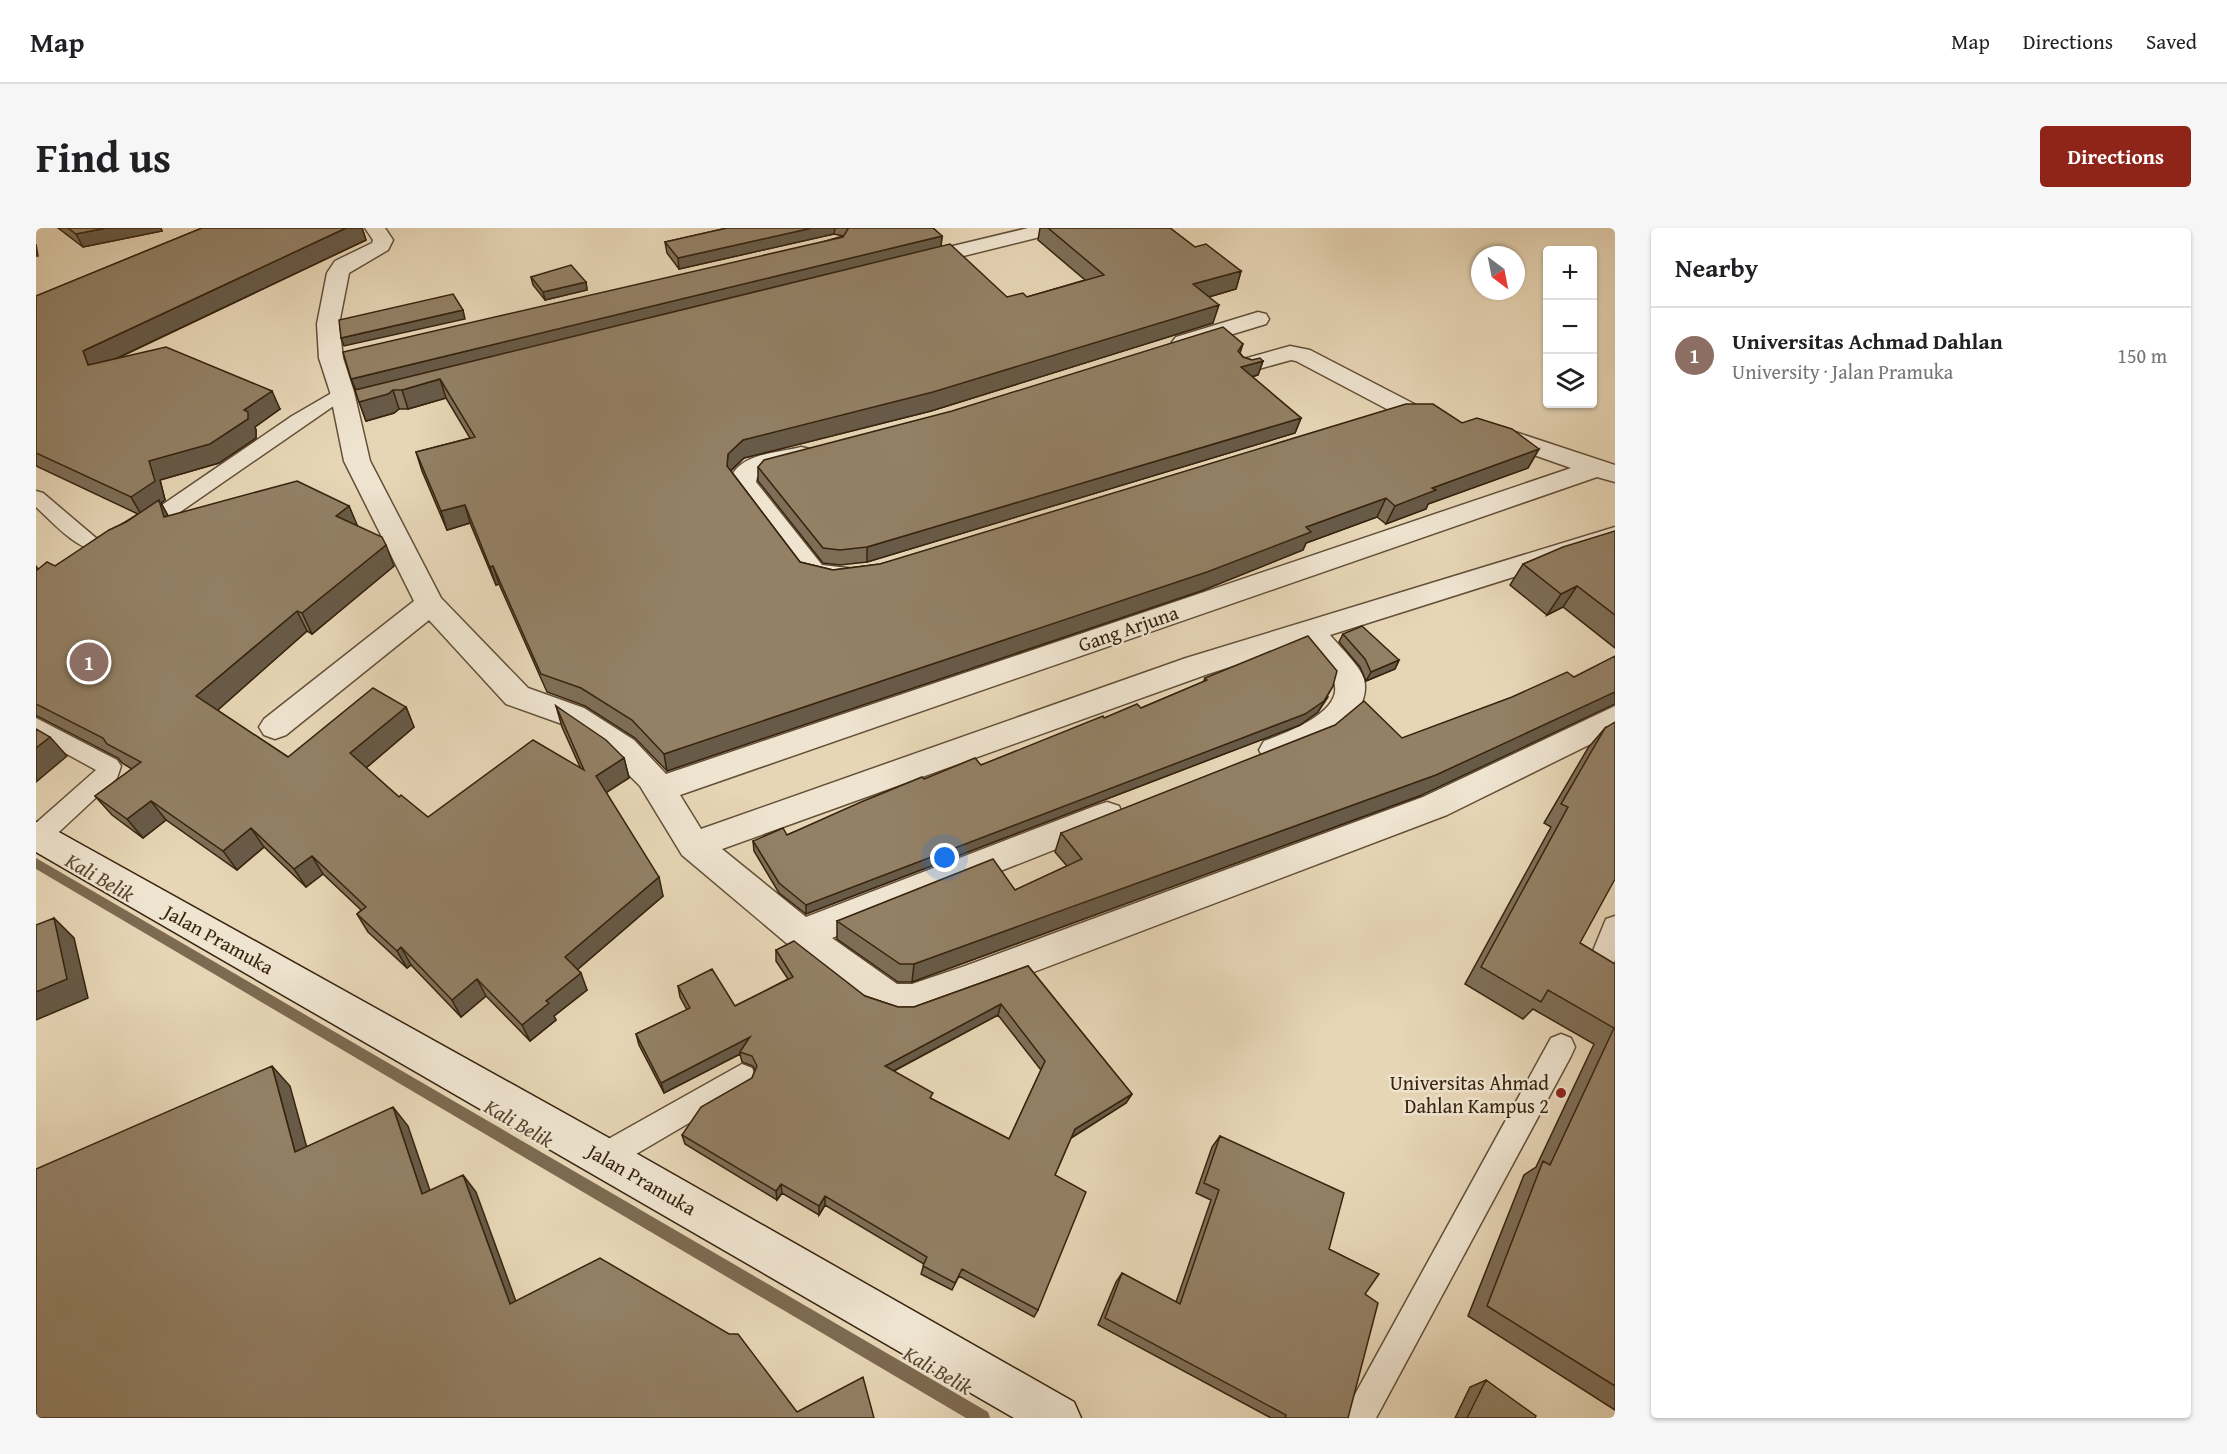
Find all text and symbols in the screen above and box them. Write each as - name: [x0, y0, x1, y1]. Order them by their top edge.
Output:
- text: Map: [30, 21, 84, 62]
- text: Map: [1951, 26, 1990, 57]
- text: Directions: [2023, 26, 2113, 57]
- text: Saved: [2146, 26, 2197, 57]
- text: Find us: [36, 126, 171, 187]
- button: Directions: [2040, 126, 2191, 187]
- north arrow: [1471, 246, 1525, 300]
- map controls: [1543, 246, 1597, 408]
- button: +: [1543, 246, 1597, 300]
- text: Nearby: [1675, 248, 1758, 287]
- button: −: [1543, 300, 1597, 354]
- text: Universitas Achmad Dahlan: [1732, 325, 2003, 357]
- text: 1: [1689, 341, 1700, 370]
- text: 150 m: [2117, 341, 2167, 370]
- button: layers: [1543, 354, 1597, 408]
- text: University · Jalan Pramuka: [1732, 357, 1953, 386]
- street label: Gang Arjuna: [1074, 597, 1182, 659]
- pin: 1: [70, 640, 108, 684]
- your location: [930, 843, 959, 872]
- water label: Kali Belik: [59, 844, 141, 909]
- street label: Jalan Pramuka: [156, 895, 280, 981]
- place label: Universitas Ahmad Dahlan Kampus 2: [1390, 1068, 1549, 1120]
- marker: Universitas Ahmad Dahlan Kampus 2: [1554, 1086, 1568, 1100]
- water label: Kali Belik: [478, 1090, 560, 1155]
- street label: Jalan Pramuka: [580, 1135, 702, 1222]
- water label: Kali Belik: [897, 1337, 979, 1402]

